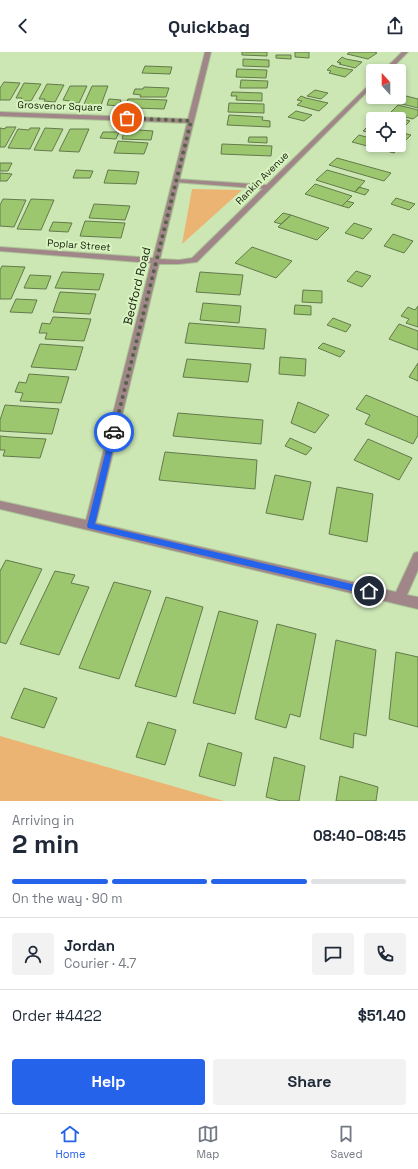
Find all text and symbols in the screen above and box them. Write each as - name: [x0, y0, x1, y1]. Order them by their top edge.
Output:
- icon: back: [12, 15, 34, 37]
- text: Quickbag: [168, 15, 250, 38]
- icon: share: [384, 15, 406, 37]
- north arrow: [366, 64, 406, 104]
- map controls: [366, 64, 406, 152]
- street label: Grosvenor Square: [17, 98, 103, 114]
- pin: [110, 101, 144, 135]
- icon: bag: [116, 107, 138, 129]
- button: locate: [366, 112, 406, 152]
- street label: Rankin Avenue: [233, 149, 291, 207]
- street label: Poplar Street: [47, 236, 112, 254]
- street label: Bedford Road: [120, 245, 154, 327]
- courier: [94, 412, 134, 452]
- icon: car: [103, 421, 125, 443]
- pin: [352, 574, 386, 608]
- icon: home: [358, 580, 380, 602]
- text: Arriving in: [12, 812, 74, 829]
- text: 08:40–08:45: [313, 826, 406, 845]
- text: 2 min: [12, 827, 79, 861]
- text: On the way · 90 m: [12, 890, 123, 907]
- button: person: [12, 933, 54, 975]
- button: chat: [312, 933, 354, 975]
- button: phone: [364, 933, 406, 975]
- text: Jordan: [64, 936, 115, 955]
- text: Courier · 4.7: [64, 955, 136, 972]
- text: Order #4422: [12, 1006, 102, 1025]
- text: $51.40: [358, 1006, 406, 1025]
- button: Help: [12, 1059, 205, 1105]
- button: Share: [213, 1059, 406, 1105]
- tab: Home: [55, 1123, 85, 1161]
- tab: Map: [196, 1123, 219, 1161]
- tab: Saved: [330, 1123, 362, 1161]

